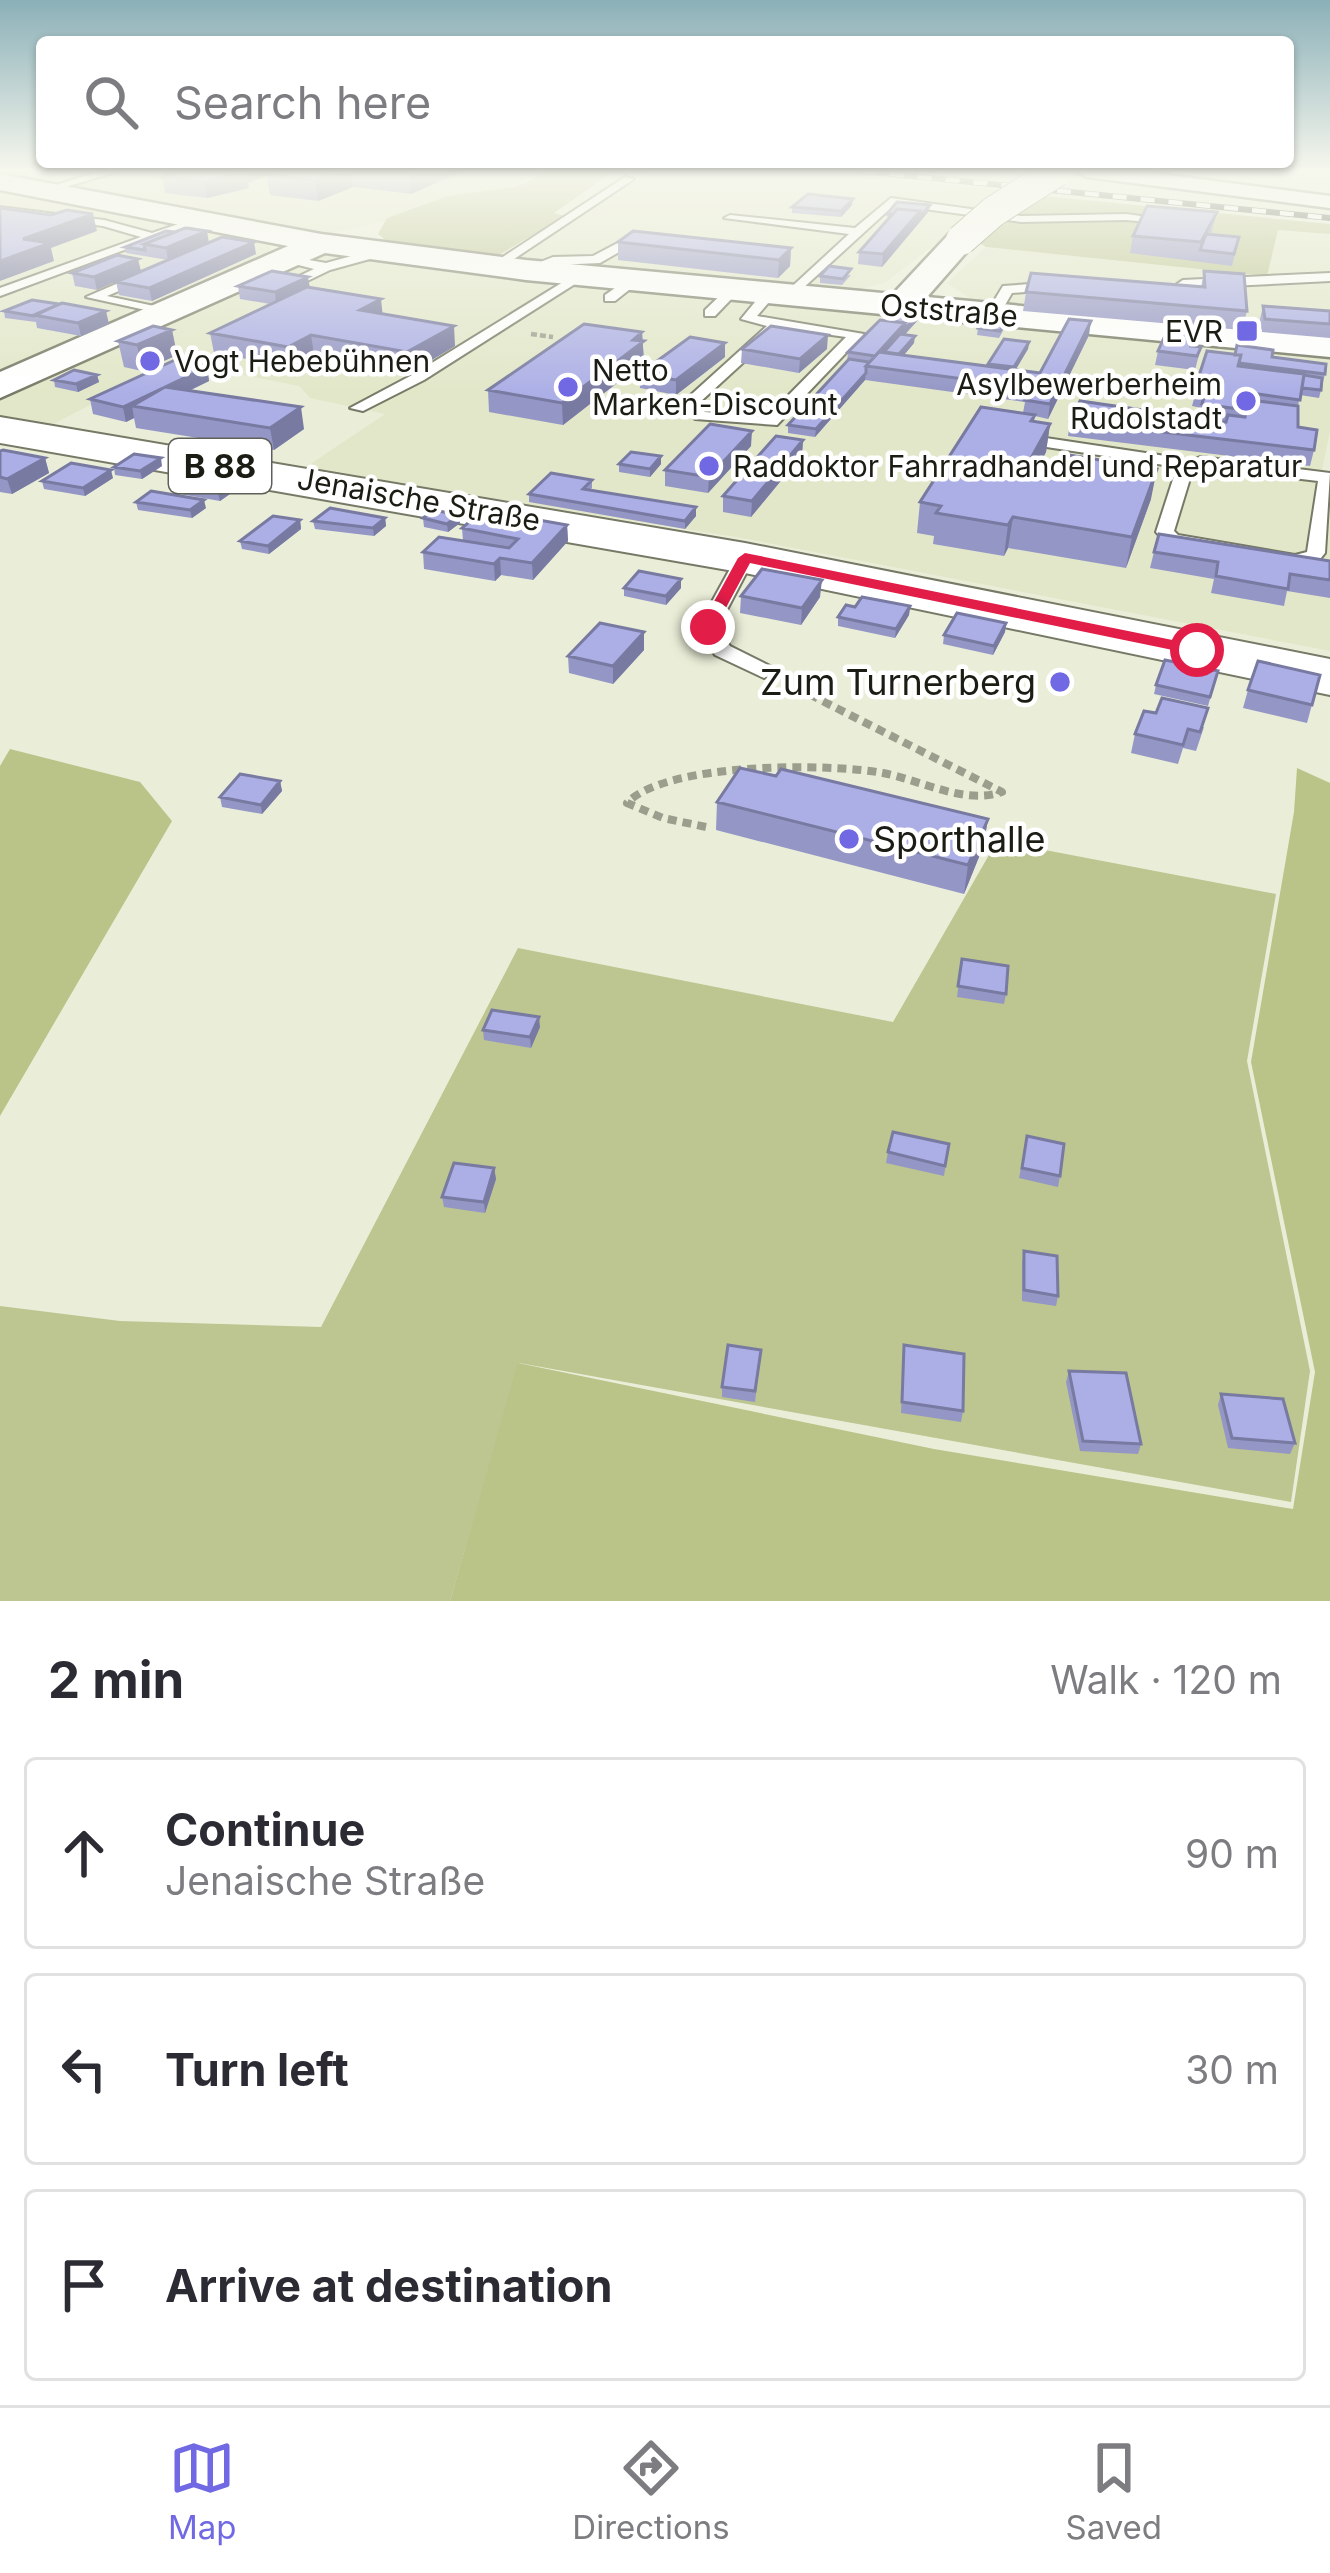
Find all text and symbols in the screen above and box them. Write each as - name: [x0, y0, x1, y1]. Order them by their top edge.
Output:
- search box: [36, 36, 1294, 168]
- icon: search: [78, 69, 144, 135]
- text: Search here: [174, 75, 431, 130]
- street label: Oststraße: [879, 286, 1019, 334]
- place label: EVR: [1165, 313, 1223, 349]
- marker: EVR: [1234, 318, 1260, 344]
- place label: Vogt Hebebühnen: [174, 343, 430, 379]
- marker: Vogt Hebebühnen: [137, 348, 163, 374]
- place label: Netto Marken-Discount: [592, 352, 838, 422]
- place label: Asylbewerberheim Rudolstadt: [956, 366, 1222, 436]
- marker: Netto Marken-Discount: [555, 374, 581, 400]
- marker: Asylbewerberheim Rudolstadt: [1233, 388, 1259, 414]
- road number: B 88: [169, 439, 271, 493]
- place label: Raddoktor Fahrradhandel und Reparatur: [733, 448, 1302, 484]
- marker: Raddoktor Fahrradhandel und Reparatur: [696, 453, 722, 479]
- street label: Jenaische Straße: [295, 460, 543, 538]
- route end: [681, 600, 735, 654]
- route start: [1170, 623, 1224, 677]
- place label: Zum Turnerberg: [760, 660, 1036, 704]
- marker: Zum Turnerberg: [1047, 669, 1073, 695]
- place label: Sporthalle: [873, 817, 1046, 861]
- marker: Sporthalle: [836, 826, 862, 852]
- text: 2 min: [48, 1649, 184, 1710]
- text: Walk · 120 m: [1050, 1656, 1282, 1703]
- text: Continue: [165, 1802, 365, 1857]
- icon: ahead: [51, 1820, 117, 1886]
- text: 90 m: [1185, 1830, 1279, 1877]
- text: Jenaische Straße: [165, 1857, 485, 1904]
- icon: left: [51, 2036, 117, 2102]
- text: Turn left: [165, 2042, 349, 2097]
- text: 30 m: [1185, 2046, 1279, 2093]
- icon: arrive: [51, 2252, 117, 2318]
- text: Arrive at destination: [165, 2258, 612, 2313]
- tab: Map: [168, 2435, 236, 2547]
- tab: Directions: [572, 2435, 730, 2547]
- tab: Saved: [1065, 2435, 1162, 2547]

